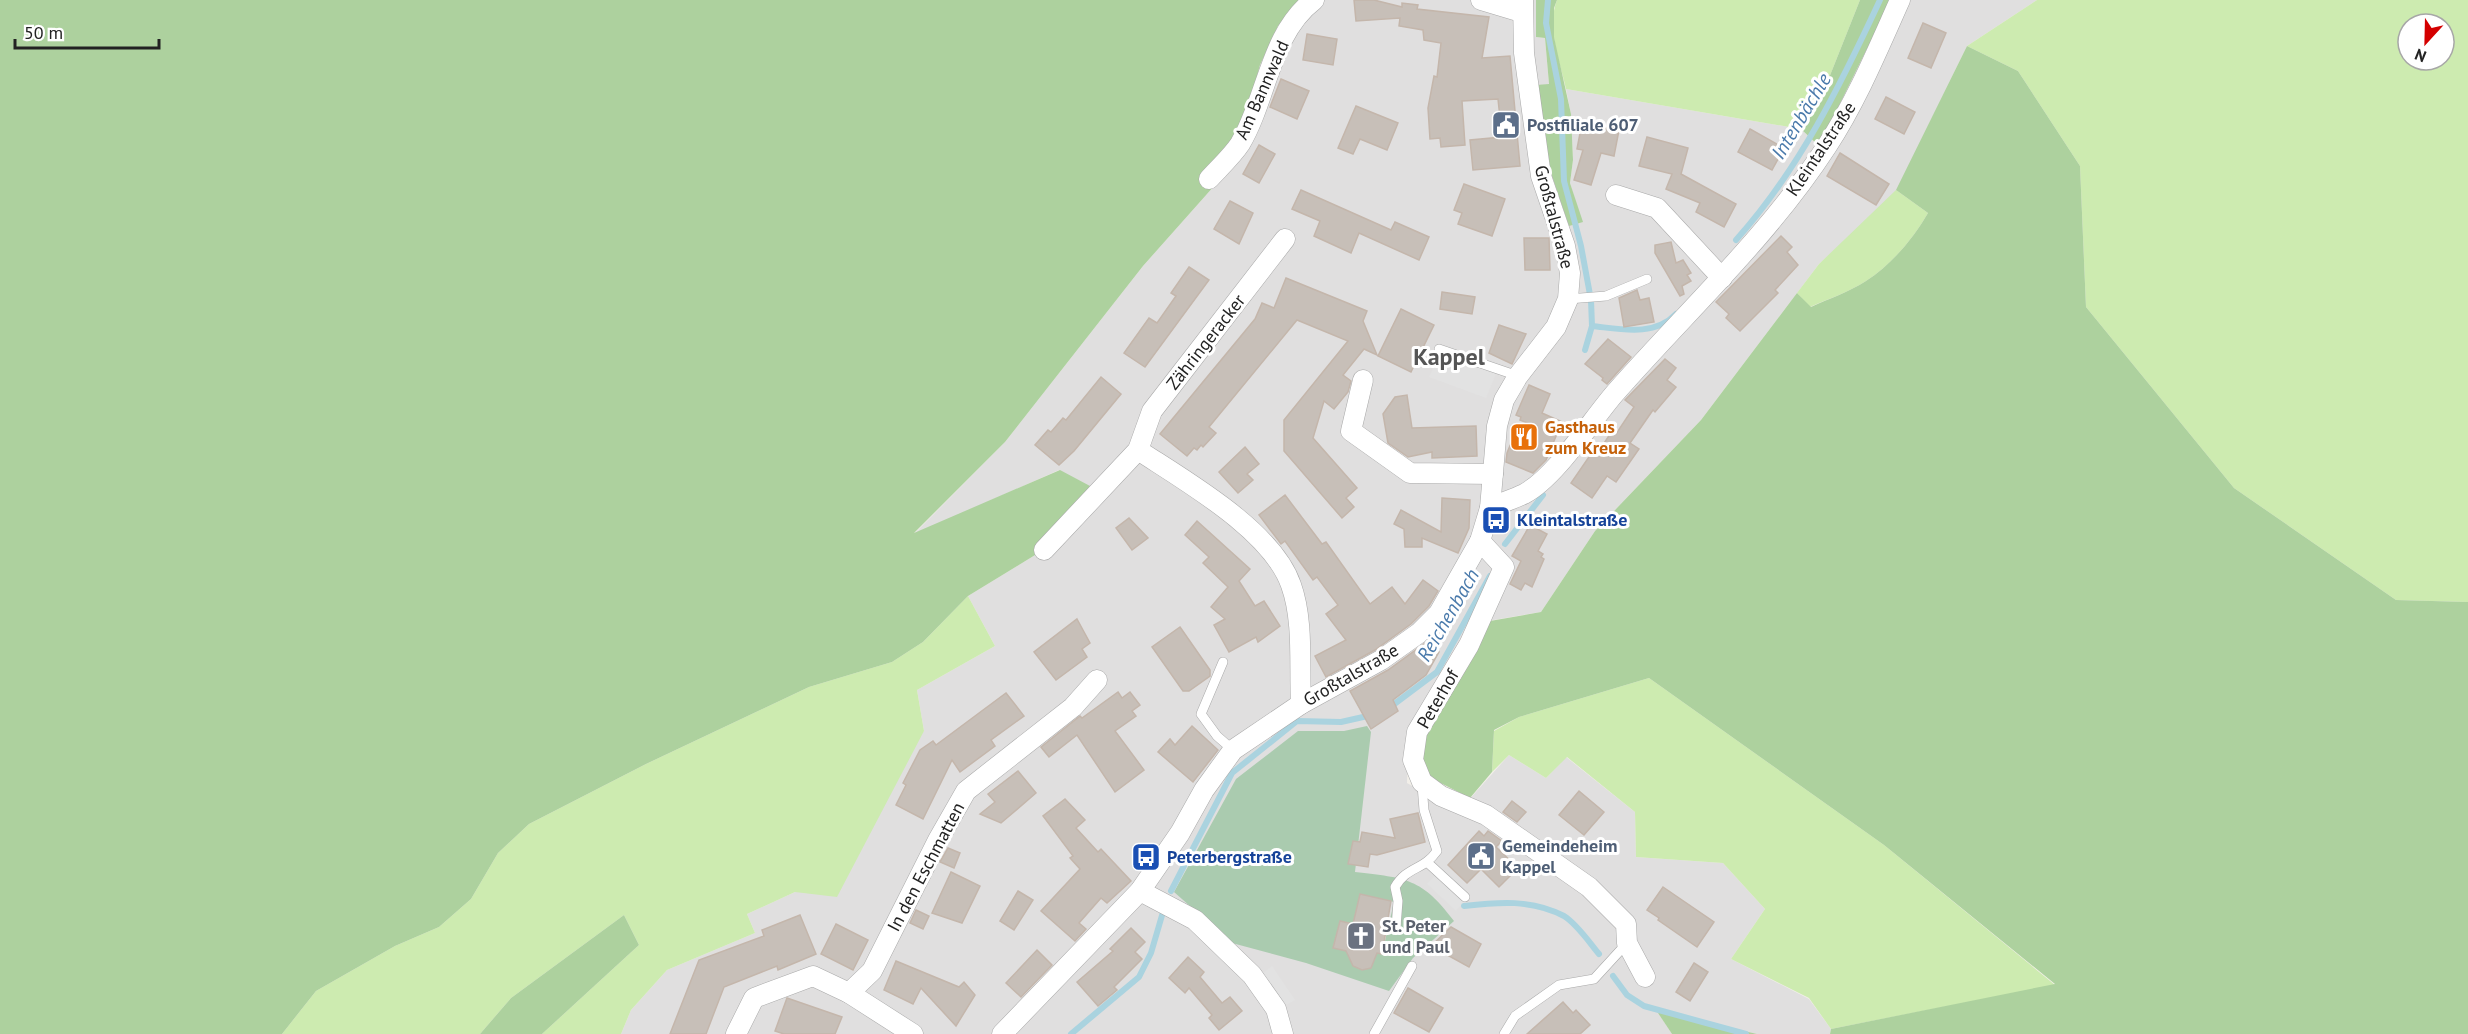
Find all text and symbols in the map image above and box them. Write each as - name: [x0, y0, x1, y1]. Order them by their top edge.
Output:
- scale bar: [15, 12, 159, 50]
- north arrow: [2396, 12, 2456, 72]
- text: 50 m: [24, 21, 63, 44]
- street label: Am Bannwald: [1229, 37, 1294, 143]
- text: N: [2412, 45, 2429, 67]
- water label: Intenbächle: [1765, 68, 1837, 164]
- street label: Kleintalstraße: [1781, 97, 1861, 200]
- public building icon: Postfiliale 607: [1490, 109, 1522, 141]
- place label: Postfiliale 607: [1527, 113, 1639, 136]
- street label: Großtalstraße: [1530, 163, 1579, 271]
- street label: Zähringeracker: [1161, 289, 1250, 394]
- district label: Kappel: [1413, 341, 1486, 372]
- place label: Gasthaus zum Kreuz: [1545, 415, 1626, 459]
- restaurant icon: Gasthaus zum Kreuz: [1508, 421, 1540, 453]
- bus stop icon: Kleintalstraße: [1480, 504, 1512, 536]
- place label: Kleintalstraße: [1517, 508, 1627, 531]
- water label: Reichenbach: [1411, 564, 1485, 666]
- street label: Großtalstraße: [1299, 638, 1403, 711]
- street label: Peterhof: [1411, 664, 1464, 733]
- street label: In den Eschmatten: [882, 798, 969, 935]
- place label: Gemeindeheim Kappel: [1502, 834, 1618, 878]
- public building icon: Gemeindeheim Kappel: [1465, 840, 1497, 872]
- bus stop icon: Peterbergstraße: [1130, 841, 1162, 873]
- place label: Peterbergstraße: [1167, 845, 1292, 868]
- place label: St. Peter und Paul: [1382, 914, 1450, 958]
- church icon: St. Peter und Paul: [1345, 920, 1377, 952]

